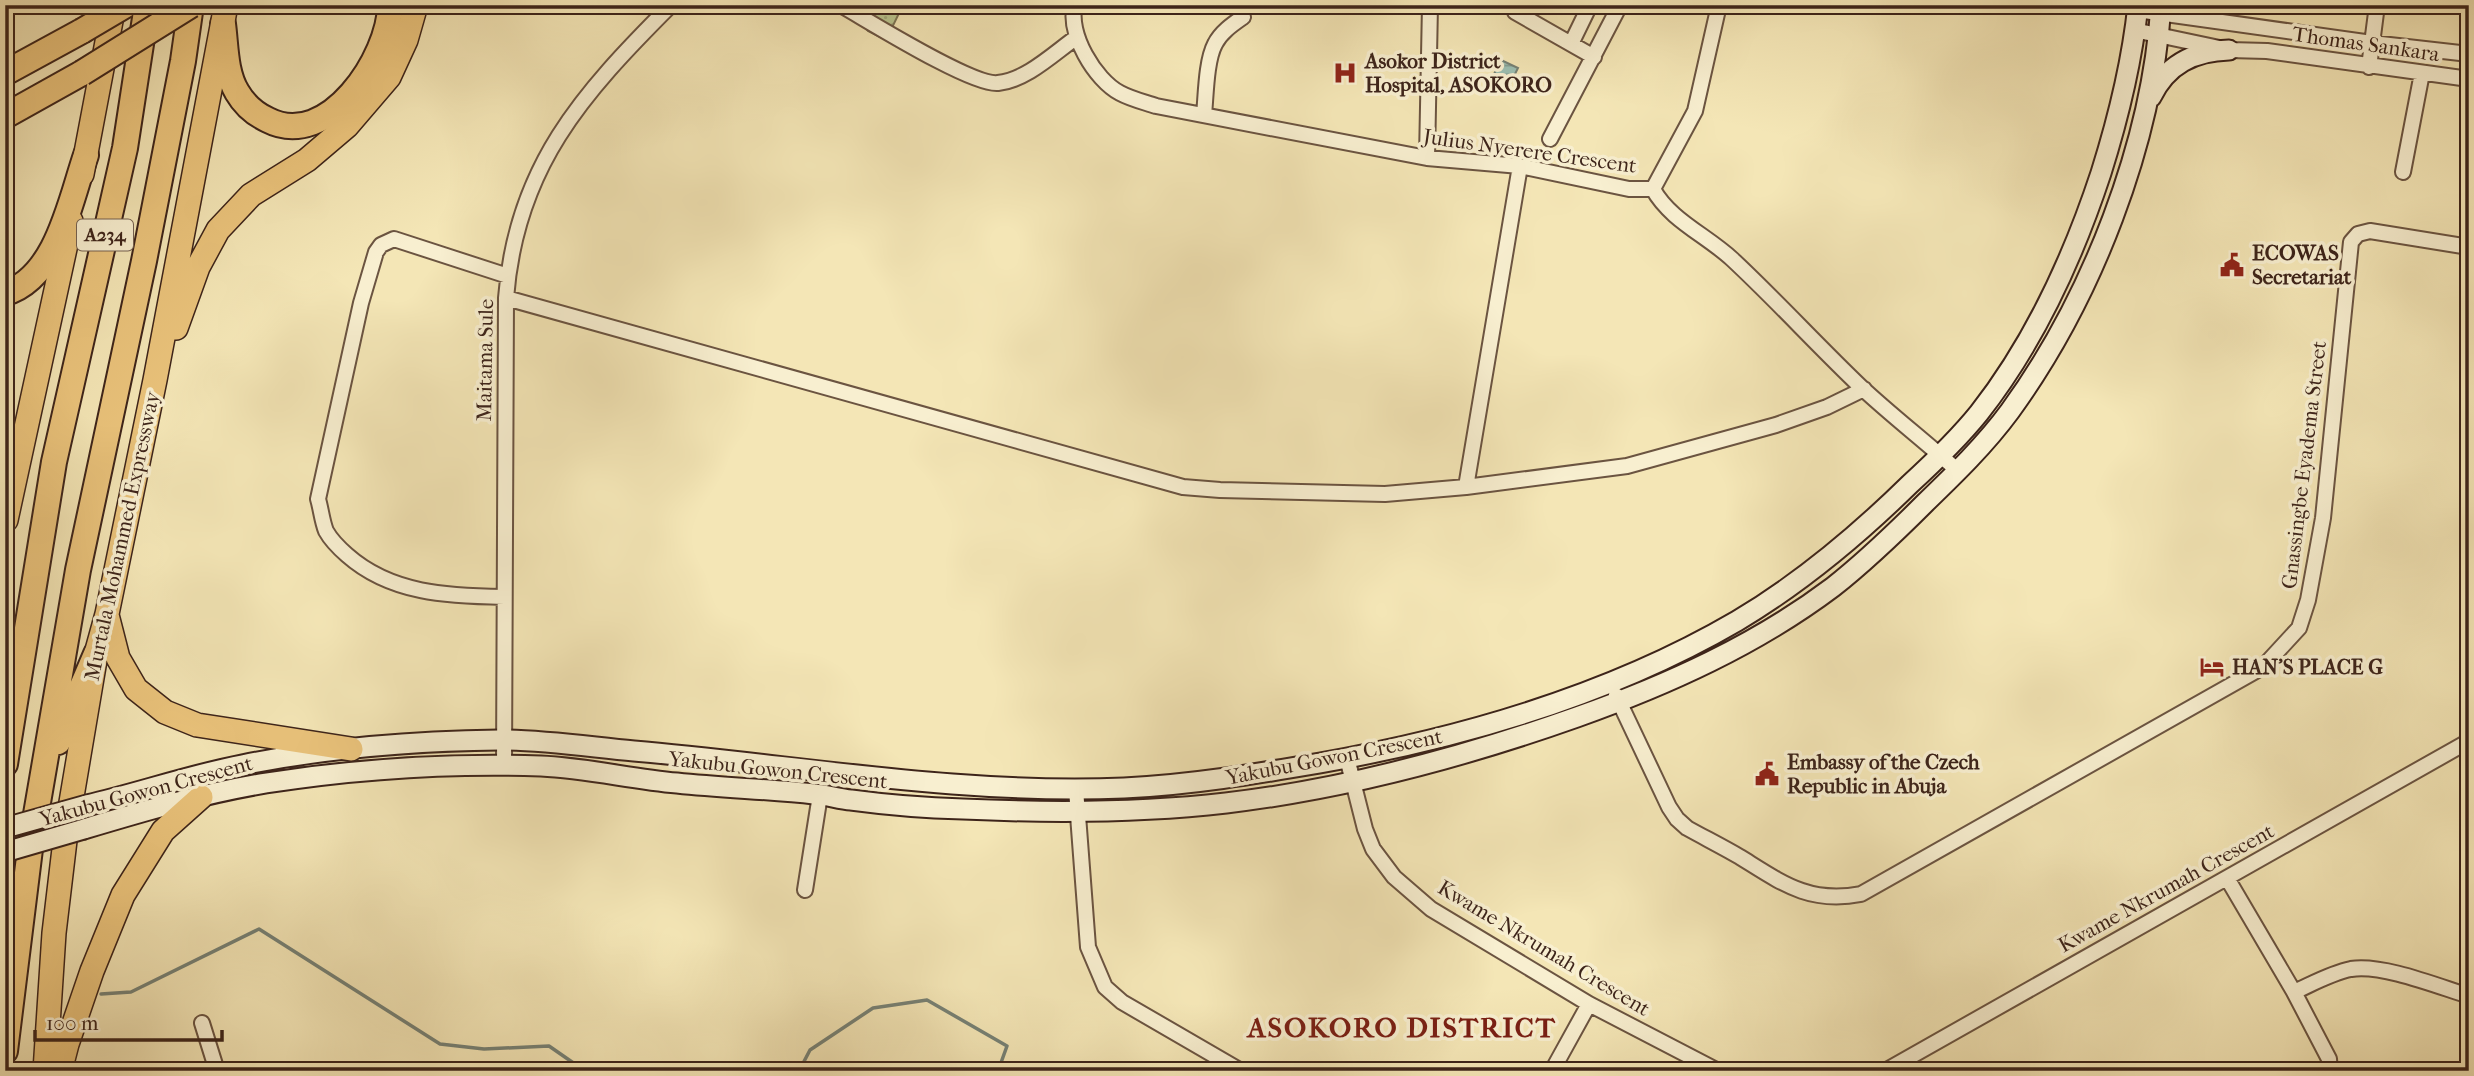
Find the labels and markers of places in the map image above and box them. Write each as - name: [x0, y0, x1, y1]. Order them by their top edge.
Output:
- place label: Asokor District Hospital, ASOKORO: [1363, 49, 1552, 97]
- hospital icon: Asokor District Hospital, ASOKORO: [1331, 59, 1359, 87]
- place label: ECOWAS Secretariat: [2252, 241, 2352, 289]
- public building icon: ECOWAS Secretariat: [2218, 251, 2246, 279]
- hotel icon: HAN'S PLACE G: [2198, 653, 2226, 681]
- place label: HAN'S PLACE G: [2232, 655, 2383, 679]
- place label: Embassy of the Czech Republic in Abuja: [1787, 750, 1980, 798]
- public building icon: Embassy of the Czech Republic in Abuja: [1753, 760, 1781, 788]

